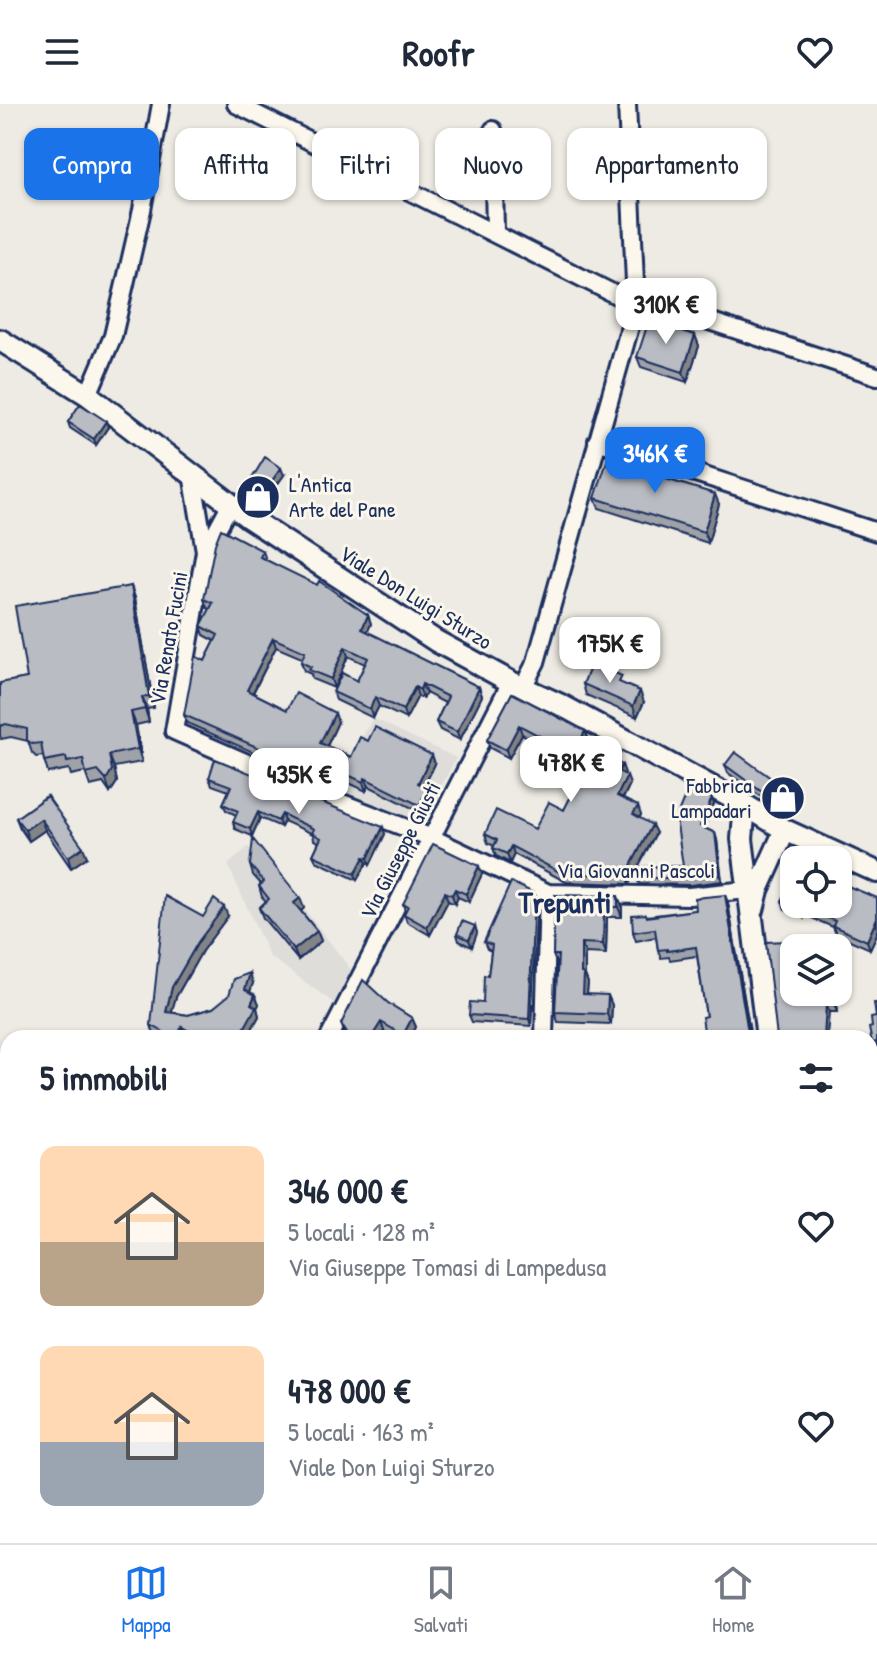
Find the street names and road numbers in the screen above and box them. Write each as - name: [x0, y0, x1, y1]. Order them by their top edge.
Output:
- street label: Viale Don Luigi Sturzo: [334, 538, 498, 656]
- street label: Via Renato Fucini: [141, 569, 195, 707]
- street label: Via Giuseppe Giusti: [352, 776, 448, 924]
- street label: Via Giovanni Pascoli: [557, 855, 715, 885]

